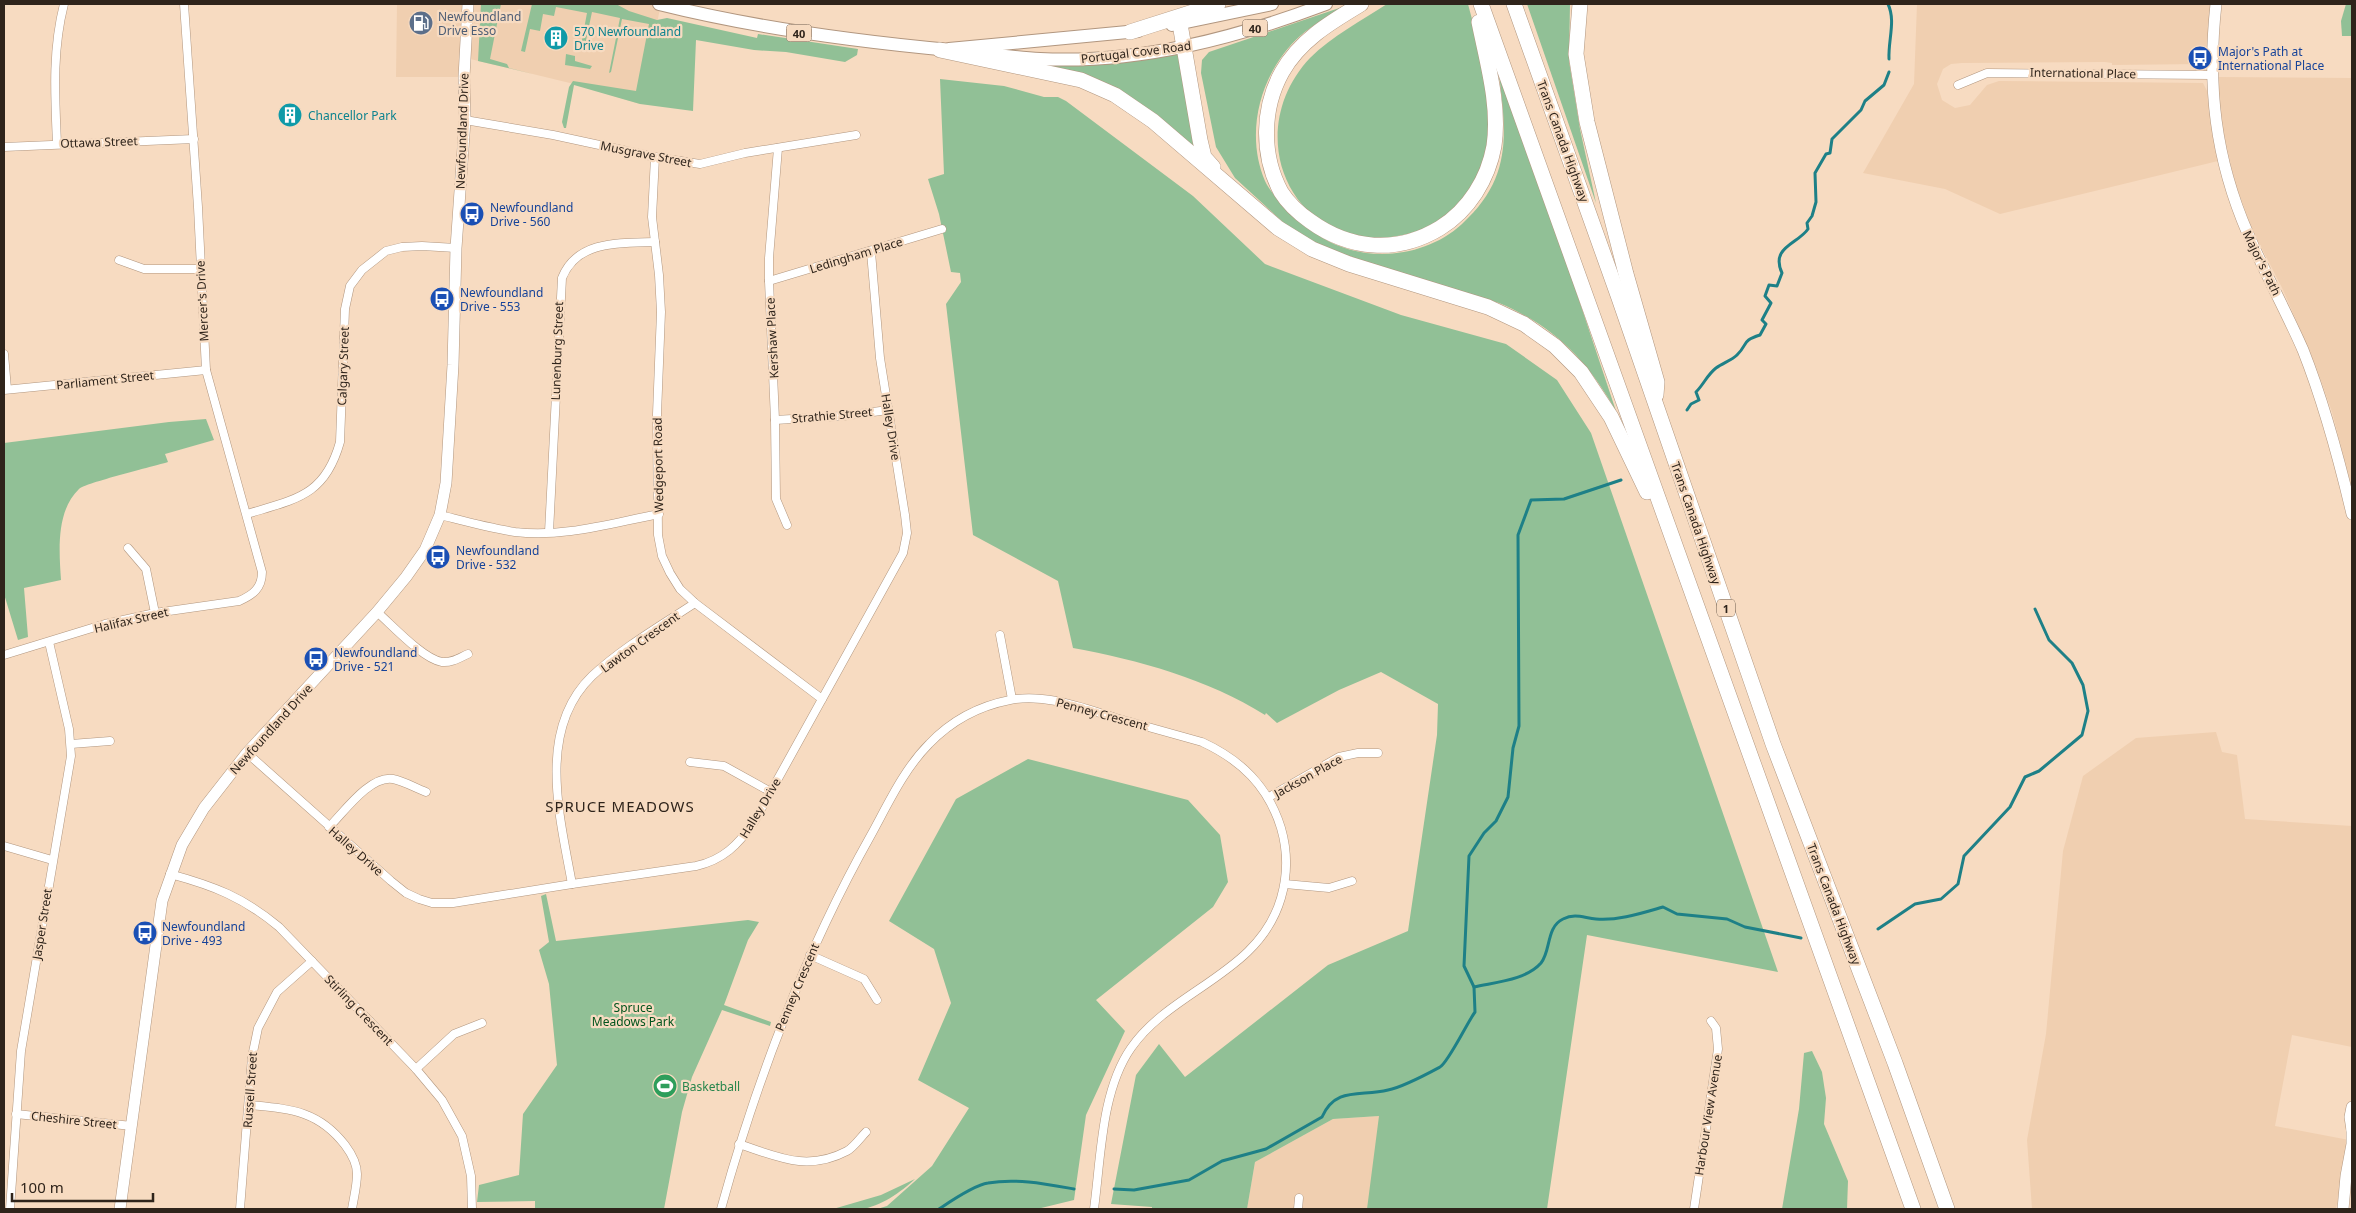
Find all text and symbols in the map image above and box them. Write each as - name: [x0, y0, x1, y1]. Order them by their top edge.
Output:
- place label: Newfoundland Drive Esso: [438, 8, 521, 39]
- fuel station icon: Newfoundland Drive Esso: [408, 10, 434, 36]
- road number: 40: [1242, 19, 1268, 36]
- place label: 570 Newfoundland Drive: [574, 23, 681, 54]
- road number: 40: [786, 24, 812, 42]
- building icon: 570 Newfoundland Drive: [543, 25, 569, 51]
- street label: Portugal Cove Road: [1080, 37, 1192, 67]
- place label: Major's Path at International Place: [2218, 43, 2325, 74]
- bus stop icon: Major's Path at International Place: [2187, 45, 2213, 71]
- street label: International Place: [2030, 64, 2137, 82]
- street label: Newfoundland Drive: [451, 72, 473, 189]
- street label: Trans Canada Highway: [1533, 78, 1593, 205]
- building icon: Chancellor Park: [277, 102, 303, 128]
- place label: Chancellor Park: [308, 107, 397, 124]
- street label: Ottawa Street: [60, 132, 139, 152]
- street label: Musgrave Street: [599, 137, 694, 171]
- place label: Newfoundland Drive - 560: [490, 199, 573, 230]
- bus stop icon: Newfoundland Drive - 560: [459, 201, 485, 227]
- street label: Major's Path: [2239, 228, 2285, 298]
- street label: Ledingham Place: [807, 233, 905, 277]
- street label: Mercer's Drive: [191, 260, 213, 342]
- place label: Newfoundland Drive - 553: [460, 284, 543, 315]
- bus stop icon: Newfoundland Drive - 553: [429, 286, 455, 312]
- street label: Kershaw Place: [761, 297, 783, 379]
- street label: Lunenburg Street: [547, 301, 567, 401]
- street label: Calgary Street: [333, 325, 353, 406]
- street label: Parliament Street: [55, 366, 155, 394]
- street label: Halley Drive: [877, 392, 905, 462]
- street label: Strathie Street: [791, 403, 874, 427]
- street label: Wedgeport Road: [649, 417, 667, 513]
- street label: Trans Canada Highway: [1667, 459, 1725, 587]
- place label: Newfoundland Drive - 532: [456, 542, 539, 573]
- bus stop icon: Newfoundland Drive - 532: [425, 544, 451, 570]
- road number: 1: [1717, 600, 1735, 616]
- street label: Halifax Street: [92, 603, 170, 637]
- street label: Lawton Crescent: [597, 607, 683, 676]
- place label: Newfoundland Drive - 521: [334, 644, 417, 675]
- bus stop icon: Newfoundland Drive - 521: [303, 646, 329, 672]
- street label: Newfoundland Drive: [226, 680, 316, 778]
- street label: Penney Crescent: [1055, 694, 1150, 735]
- street label: Jackson Place: [1270, 750, 1345, 802]
- street label: Halley Drive: [735, 775, 785, 841]
- district label: SPRUCE MEADOWS: [545, 796, 695, 816]
- street label: Halley Drive: [325, 823, 387, 880]
- street label: Trans Canada Highway: [1803, 841, 1865, 968]
- street label: Jasper Street: [28, 887, 56, 962]
- place label: Newfoundland Drive - 493: [162, 918, 245, 949]
- bus stop icon: Newfoundland Drive - 493: [132, 920, 158, 946]
- street label: Penney Crescent: [771, 940, 823, 1033]
- street label: Stirling Crescent: [321, 971, 398, 1050]
- park label: Spruce Meadows Park: [592, 999, 675, 1030]
- street label: Russell Street: [239, 1051, 261, 1128]
- street label: Harbour View Avenue: [1690, 1053, 1726, 1177]
- sports icon: Basketball: [652, 1073, 678, 1099]
- place label: Basketball: [682, 1078, 740, 1095]
- street label: Cheshire Street: [30, 1107, 118, 1133]
- scale bar: [12, 1170, 154, 1202]
- text: 100 m: [20, 1177, 64, 1197]

